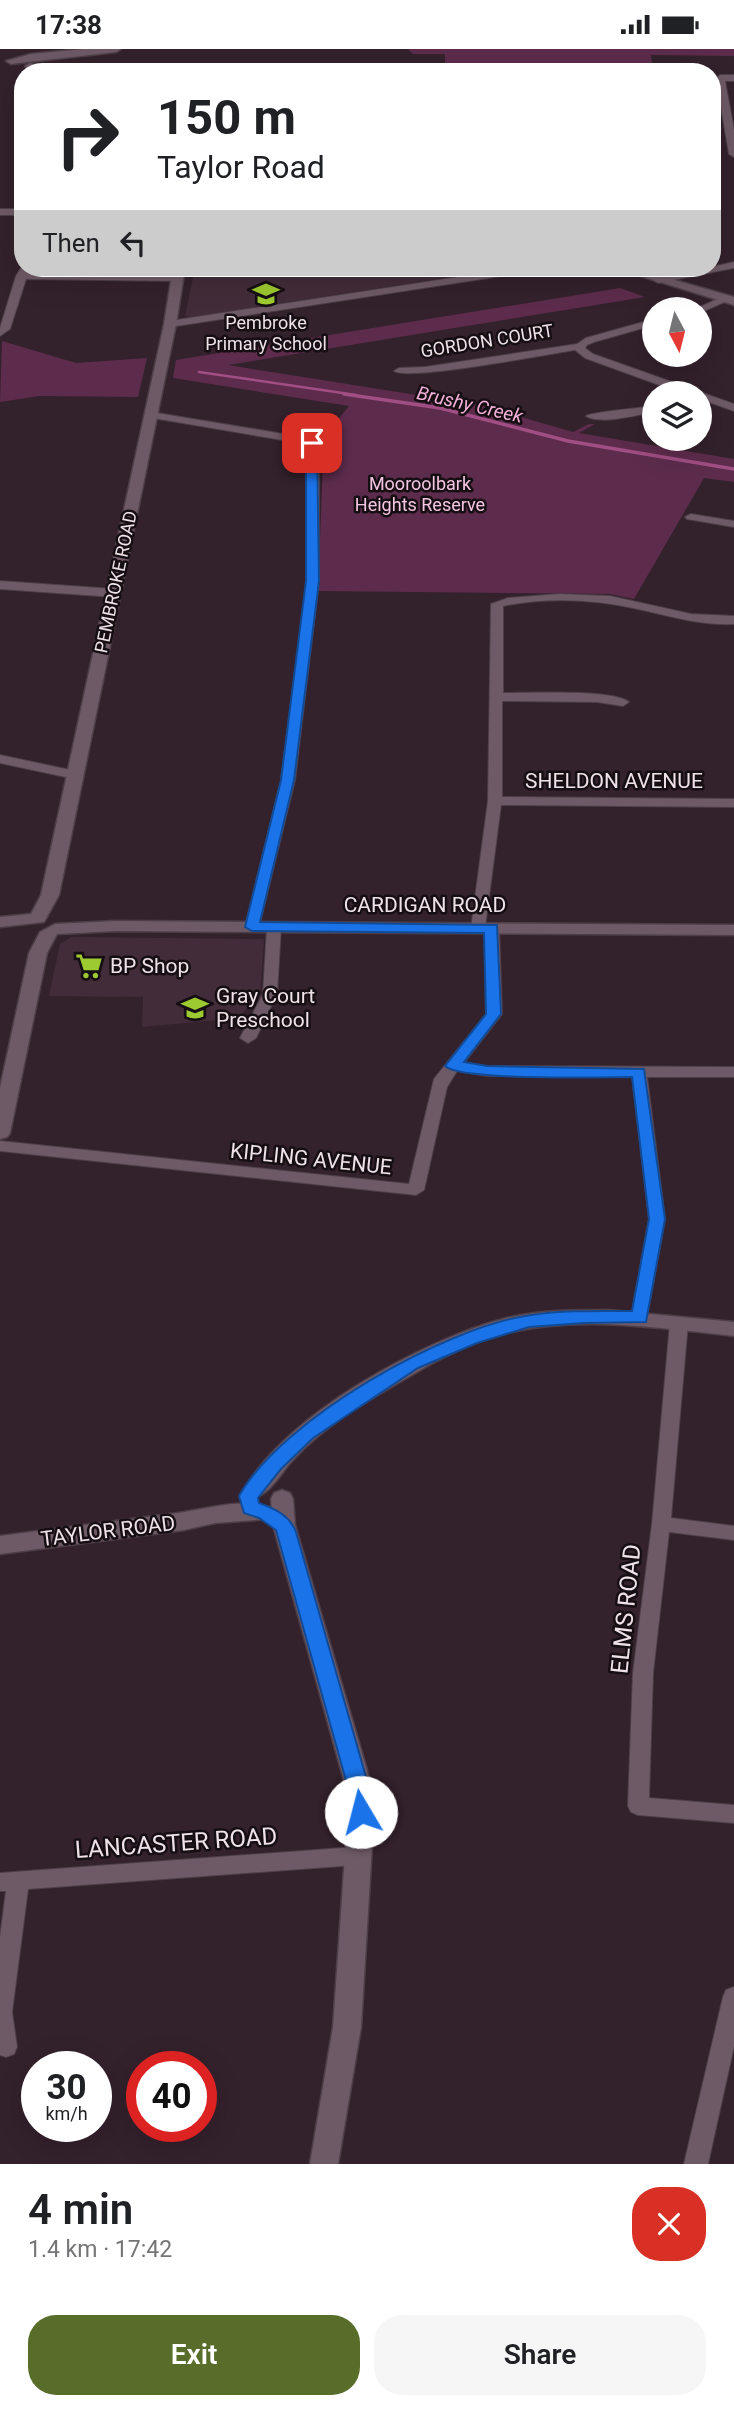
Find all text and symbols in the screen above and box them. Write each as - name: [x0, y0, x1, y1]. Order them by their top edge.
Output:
- text: 17:38: [35, 10, 102, 40]
- text: 150 m: [157, 89, 296, 146]
- icon: right: [42, 91, 133, 182]
- text: Taylor Road: [157, 148, 325, 186]
- icon: left: [114, 224, 152, 262]
- text: Then: [42, 228, 100, 258]
- school or university icon: Pembroke Primary School: [251, 279, 281, 309]
- north arrow: [642, 297, 712, 367]
- map controls: [642, 297, 712, 451]
- place label: Pembroke Primary School: [205, 312, 327, 354]
- street label: GORDON COURT: [419, 320, 555, 361]
- water label: Brushy Creek: [415, 381, 526, 428]
- button: layers: [642, 381, 712, 451]
- pin: [282, 413, 342, 473]
- icon: arrive: [293, 424, 331, 462]
- park label: Mooroolbark Heights Reserve: [355, 473, 485, 515]
- street label: PEMBROKE ROAD: [90, 509, 141, 655]
- street label: SHELDON AVENUE: [525, 769, 703, 793]
- street label: CARDIGAN ROAD: [344, 893, 506, 917]
- supermarket icon: BP Shop: [74, 951, 104, 981]
- place label: BP Shop: [110, 954, 189, 978]
- place label: Gray Court Preschool: [216, 984, 315, 1032]
- school or university icon: Gray Court Preschool: [180, 993, 210, 1023]
- street label: KIPLING AVENUE: [229, 1139, 393, 1179]
- street label: TAYLOR ROAD: [40, 1511, 176, 1551]
- street label: ELMS ROAD: [605, 1543, 647, 1675]
- position arrow: [324, 1775, 398, 1849]
- street label: LANCASTER ROAD: [74, 1822, 278, 1864]
- speed limit sign: 40: [126, 2051, 217, 2142]
- text: 30: [46, 2067, 87, 2108]
- text: km/h: [45, 2103, 88, 2124]
- text: 4 min: [28, 2185, 133, 2234]
- button: close: [632, 2187, 706, 2261]
- text: 1.4 km · 17:42: [28, 2236, 172, 2263]
- button: Exit: [28, 2315, 360, 2395]
- button: Share: [374, 2315, 706, 2395]

